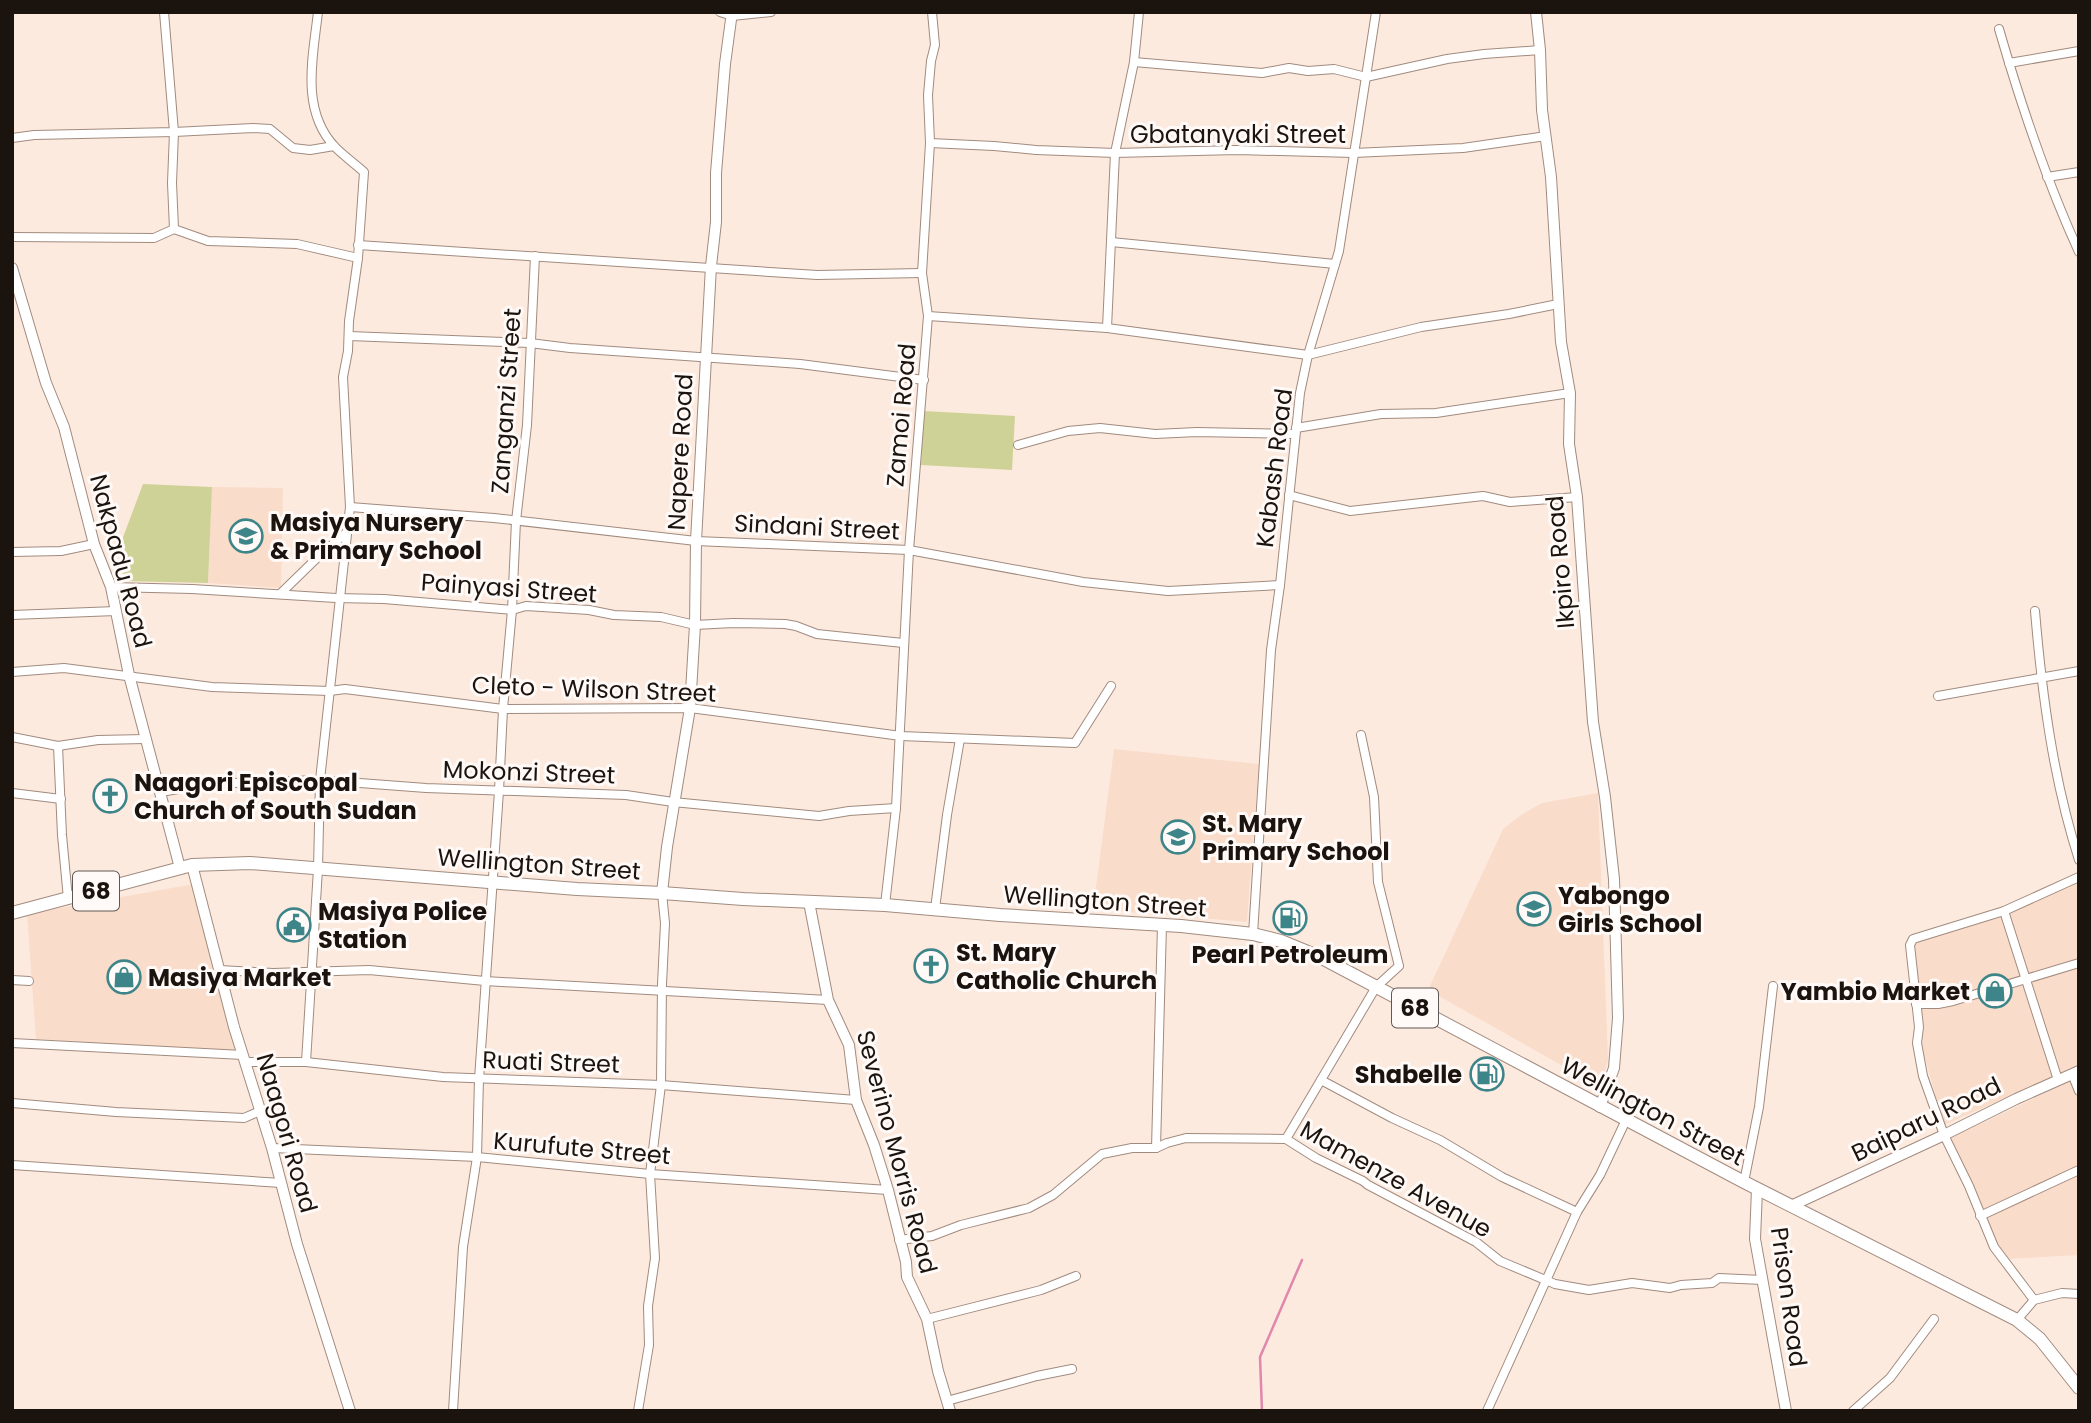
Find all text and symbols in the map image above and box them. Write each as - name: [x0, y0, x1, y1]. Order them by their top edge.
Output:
- street label: Gbatanyaki Street: [1130, 118, 1346, 151]
- street label: Zanganzi Street: [483, 307, 529, 495]
- street label: Zamoi Road: [878, 342, 924, 488]
- street label: Napere Road: [659, 373, 701, 531]
- street label: Kabash Road: [1248, 387, 1300, 549]
- street label: Nakpadu Road: [82, 471, 160, 651]
- street label: Ikpiro Road: [1538, 494, 1582, 630]
- place label: Masiya Nursery & Primary School: [270, 506, 482, 567]
- street label: Sindani Street: [733, 506, 901, 548]
- school or university icon: Masiya Nursery & Primary School: [227, 517, 265, 555]
- street label: Painyasi Street: [420, 565, 598, 611]
- street label: Cleto - Wilson Street: [471, 668, 717, 710]
- street label: Mokonzi Street: [442, 752, 616, 792]
- place label: Naagori Episcopal Church of South Sudan: [134, 766, 417, 827]
- church icon: Naagori Episcopal Church of South Sudan: [91, 777, 129, 815]
- place label: St. Mary Primary School: [1202, 807, 1390, 868]
- school or university icon: St. Mary Primary School: [1159, 818, 1197, 856]
- street label: Wellington Street: [436, 840, 642, 888]
- road number: 68: [73, 872, 119, 911]
- street label: Wellington Street: [1002, 877, 1208, 925]
- place label: Yabongo Girls School: [1558, 879, 1702, 940]
- school or university icon: Yabongo Girls School: [1515, 890, 1553, 928]
- place label: Masiya Police Station: [318, 895, 487, 956]
- fuel station icon: Pearl Petroleum: [1271, 899, 1309, 937]
- public building icon: Masiya Police Station: [275, 906, 313, 944]
- place label: St. Mary Catholic Church: [956, 936, 1157, 997]
- place label: Pearl Petroleum: [1191, 938, 1389, 971]
- church icon: St. Mary Catholic Church: [912, 947, 950, 985]
- shop icon: Masiya Market: [105, 958, 143, 996]
- place label: Masiya Market: [148, 961, 331, 994]
- shop icon: Yambio Market: [1976, 972, 2014, 1010]
- place label: Yambio Market: [1780, 975, 1970, 1008]
- road number: 68: [1392, 988, 1438, 1028]
- street label: Severino Morris Road: [849, 1027, 945, 1277]
- street label: Ruati Street: [482, 1043, 620, 1081]
- street label: Naagori Road: [248, 1049, 326, 1217]
- street label: Wellington Street: [1555, 1049, 1751, 1173]
- fuel station icon: Shabelle: [1468, 1055, 1506, 1093]
- place label: Shabelle: [1355, 1058, 1462, 1091]
- street label: Baiparu Road: [1846, 1069, 2006, 1169]
- street label: Mamenze Avenue: [1294, 1113, 1498, 1245]
- street label: Kurufute Street: [492, 1124, 672, 1172]
- street label: Prison Road: [1763, 1225, 1815, 1369]

